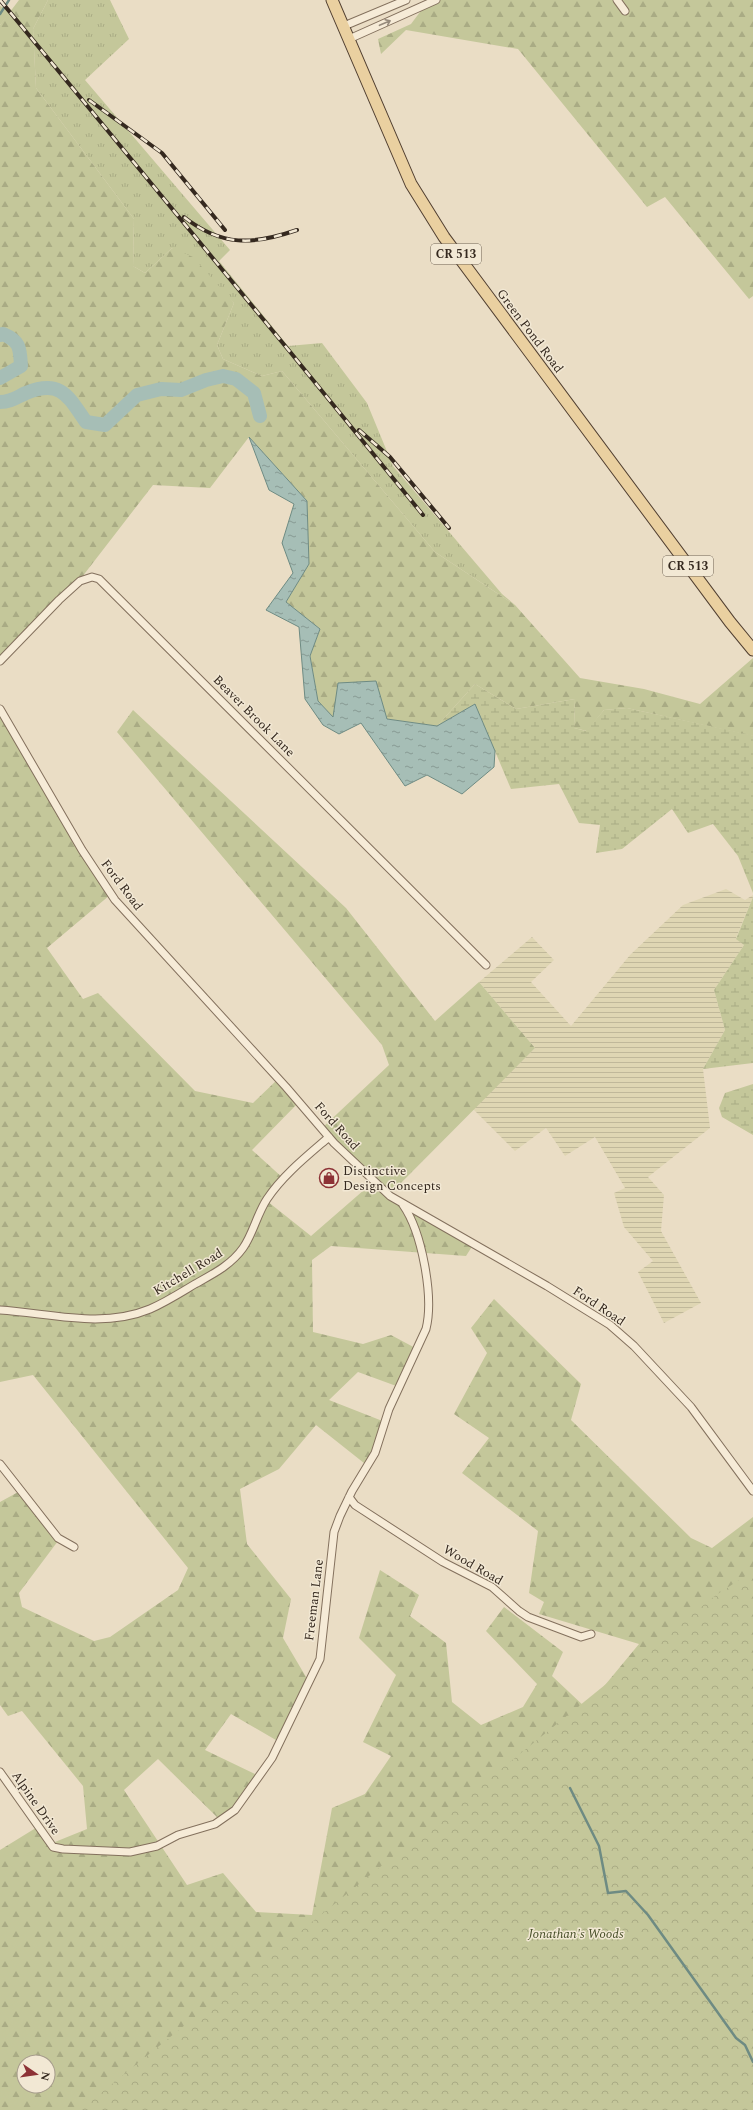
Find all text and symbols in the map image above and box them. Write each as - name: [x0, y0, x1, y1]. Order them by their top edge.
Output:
- one-way arrow: [379, 19, 391, 26]
- road number: CR 513: [431, 244, 481, 264]
- street label: Green Pond Road: [492, 285, 568, 377]
- road number: CR 513: [663, 556, 713, 576]
- street label: Beaver Brook Lane: [208, 670, 300, 762]
- street label: Ford Road: [96, 855, 148, 915]
- street label: Ford Road: [310, 1097, 364, 1155]
- place label: Distinctive Design Concepts: [343, 1161, 441, 1196]
- shop icon: Distinctive Design Concepts: [318, 1167, 340, 1189]
- street label: Kitchell Road: [149, 1243, 227, 1301]
- street label: Ford Road: [569, 1281, 629, 1331]
- street label: Wood Road: [439, 1540, 507, 1590]
- street label: Freeman Lane: [299, 1558, 329, 1642]
- street label: Alpine Drive: [7, 1767, 65, 1839]
- park label: Jonathan's Woods: [527, 1924, 624, 1944]
- north arrow: [16, 2054, 56, 2094]
- text: N: [36, 2070, 55, 2082]

